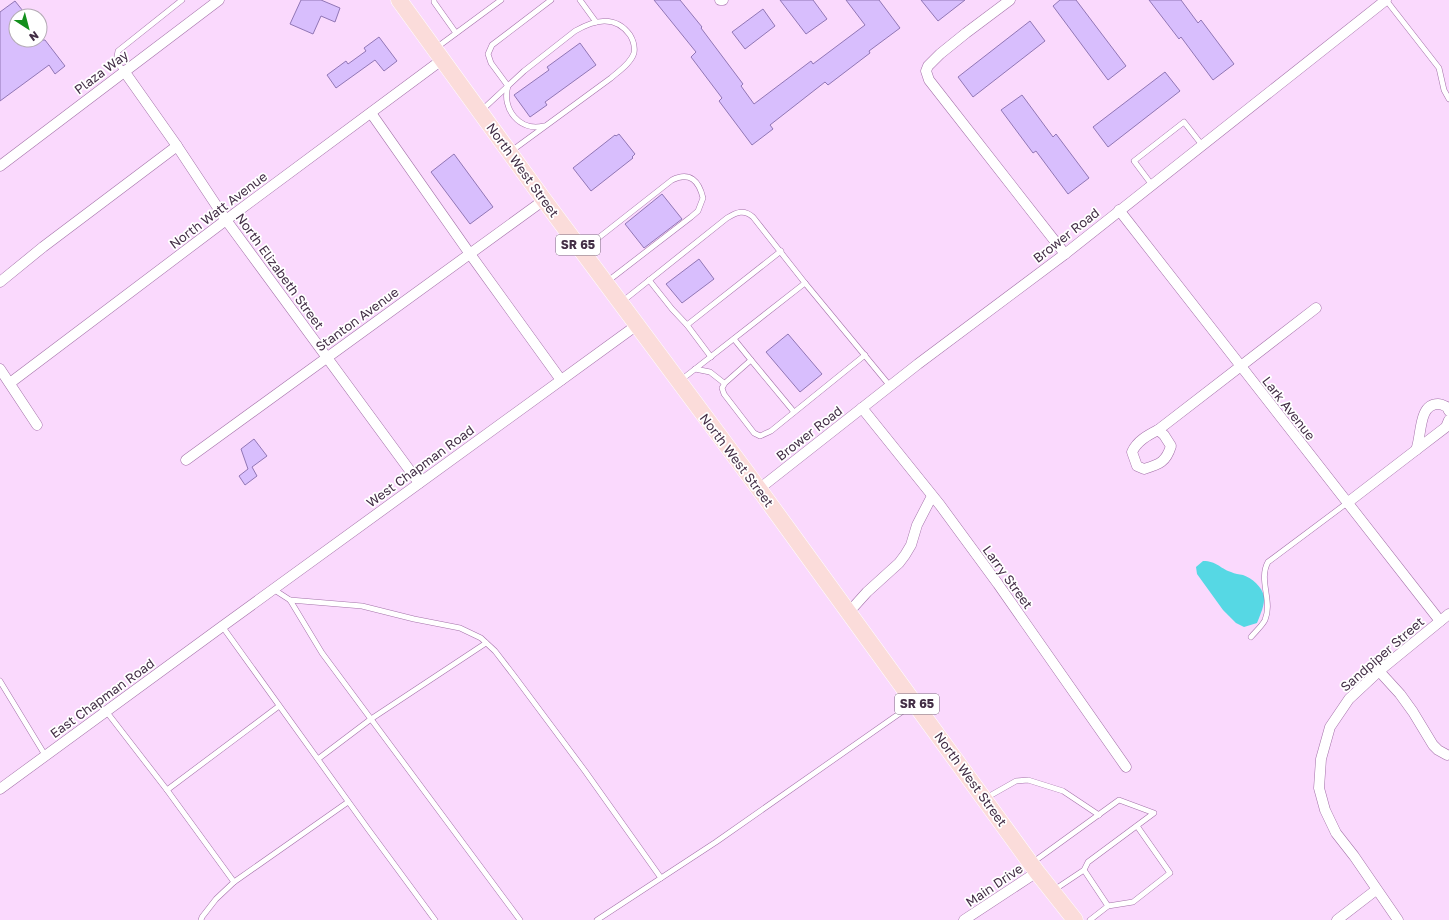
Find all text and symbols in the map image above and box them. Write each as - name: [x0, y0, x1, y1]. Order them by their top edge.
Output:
- north arrow: [8, 8, 48, 48]
- text: N: [27, 29, 41, 44]
- street label: Plaza Way: [71, 46, 132, 98]
- street label: North West Street: [483, 120, 563, 220]
- street label: North Watt Avenue: [166, 168, 270, 252]
- street label: Brower Road: [1030, 204, 1102, 266]
- street label: North Elizabeth Street: [233, 210, 327, 332]
- road number: SR 65: [556, 235, 600, 255]
- street label: Stanton Avenue: [312, 284, 402, 354]
- street label: Lark Avenue: [1259, 373, 1319, 443]
- street label: Brower Road: [773, 402, 845, 464]
- street label: North West Street: [697, 410, 777, 510]
- street label: West Chapman Road: [363, 422, 477, 510]
- street label: Larry Street: [980, 542, 1036, 612]
- street label: Sandpiper Street: [1337, 613, 1427, 695]
- street label: East Chapman Road: [47, 655, 157, 741]
- road number: SR 65: [895, 694, 939, 714]
- street label: North West Street: [931, 729, 1011, 829]
- street label: Main Drive: [962, 860, 1026, 910]

